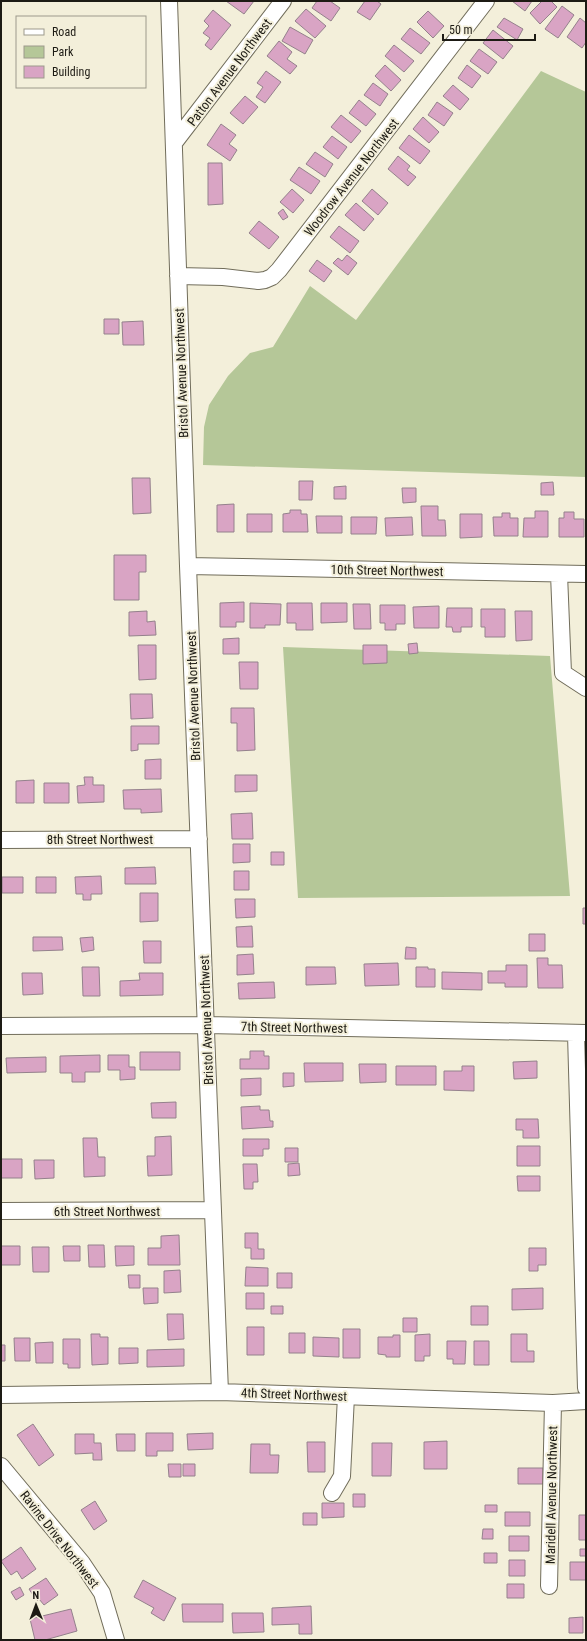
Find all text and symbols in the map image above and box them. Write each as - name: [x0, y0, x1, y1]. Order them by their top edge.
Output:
- legend: [16, 16, 146, 88]
- street label: Patton Avenue Northwest: [184, 16, 275, 129]
- scale bar: [443, 16, 535, 42]
- text: 50 m: [449, 23, 473, 37]
- text: Road: [52, 25, 76, 39]
- text: Park: [52, 45, 74, 59]
- text: Building: [52, 65, 90, 79]
- street label: Woodrow Avenue Northwest: [301, 116, 402, 239]
- street label: Bristol Avenue Northwest: [172, 308, 191, 438]
- street label: 10th Street Northwest: [331, 562, 444, 579]
- street label: Bristol Avenue Northwest: [184, 631, 203, 761]
- street label: 8th Street Northwest: [47, 832, 153, 847]
- street label: Bristol Avenue Northwest: [197, 955, 216, 1085]
- street label: 7th Street Northwest: [241, 1019, 347, 1036]
- street label: 6th Street Northwest: [54, 1204, 160, 1219]
- street label: 4th Street Northwest: [241, 1385, 347, 1404]
- street label: Maridell Avenue Northwest: [543, 1426, 560, 1564]
- street label: Ravine Drive Northwest: [17, 1488, 102, 1591]
- north arrow: [16, 1585, 56, 1625]
- text: N: [32, 1589, 40, 1602]

